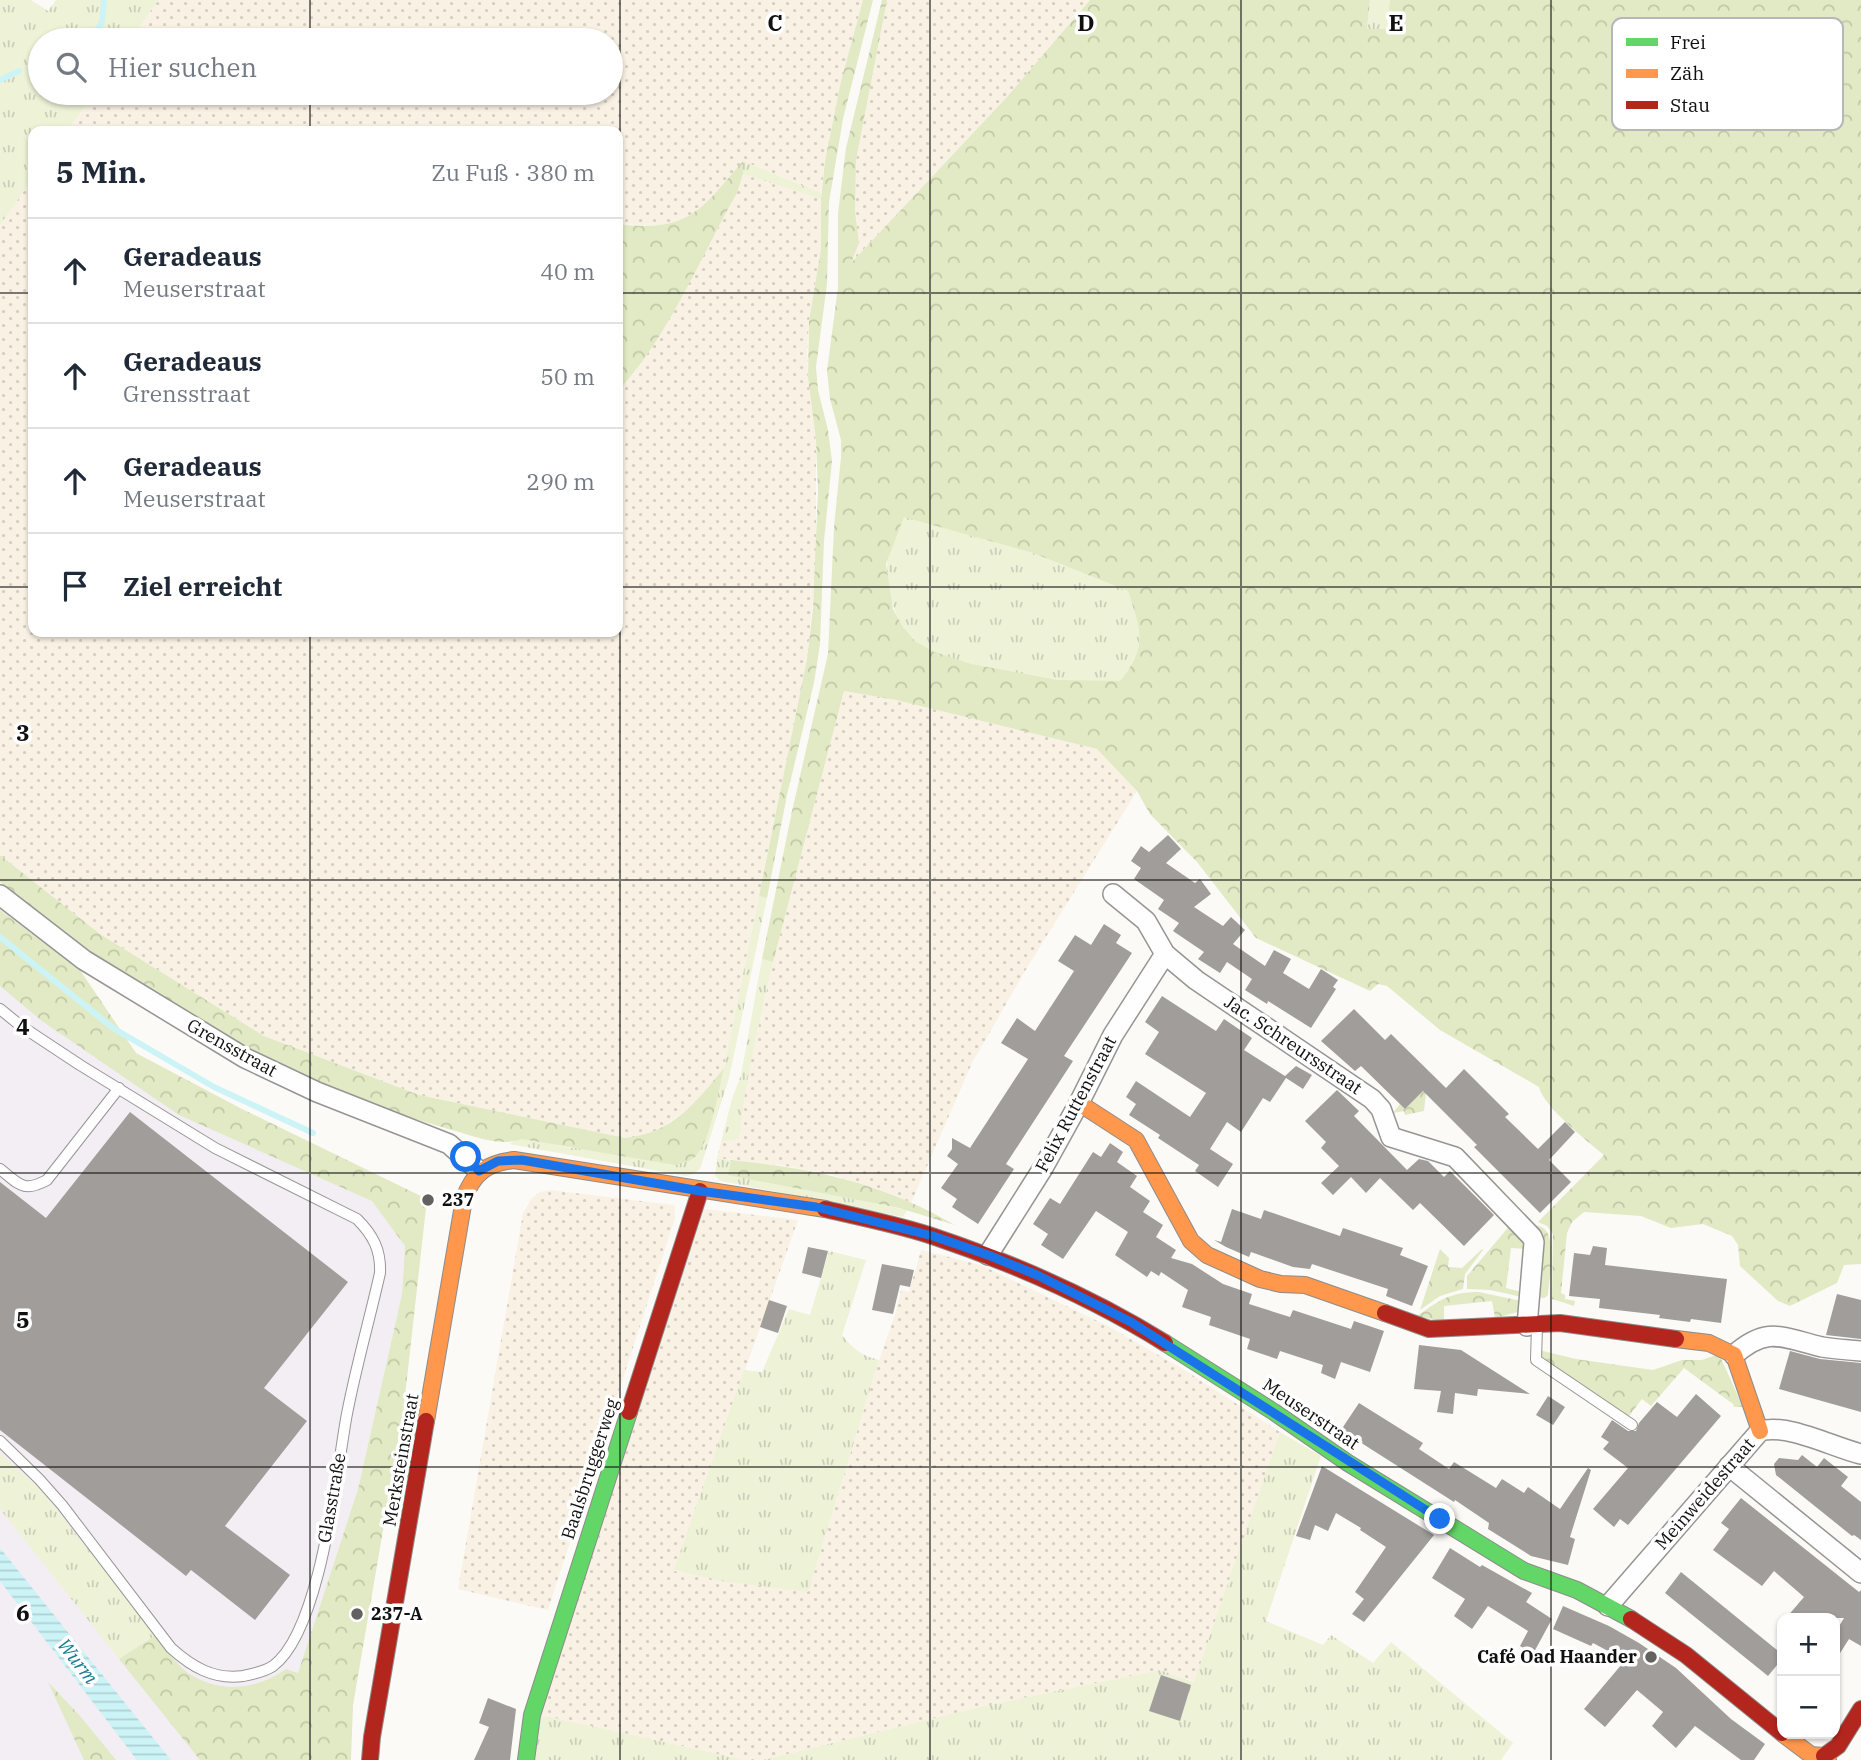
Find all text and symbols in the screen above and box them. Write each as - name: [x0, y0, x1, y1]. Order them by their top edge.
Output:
- text: C: [767, 7, 783, 37]
- text: D: [1077, 7, 1095, 37]
- text: E: [1388, 7, 1404, 37]
- legend: [1612, 18, 1843, 130]
- search box: [28, 28, 623, 105]
- text: Frei: [1670, 30, 1706, 54]
- icon: search: [52, 48, 90, 86]
- text: Hier suchen: [108, 50, 257, 84]
- text: Zäh: [1670, 61, 1704, 85]
- text: Stau: [1670, 93, 1710, 117]
- text: 5 Min.: [56, 152, 147, 191]
- text: Zu Fuß · 380 m: [431, 157, 595, 187]
- text: Geradeaus: [123, 239, 262, 273]
- icon: ahead: [56, 252, 94, 290]
- text: 40 m: [540, 256, 595, 286]
- text: Meuserstraat: [123, 273, 266, 303]
- text: Geradeaus: [123, 344, 262, 378]
- icon: ahead: [56, 357, 94, 395]
- text: 50 m: [540, 361, 595, 391]
- text: Grensstraat: [123, 378, 250, 408]
- text: Geradeaus: [123, 449, 262, 483]
- icon: ahead: [56, 462, 94, 500]
- text: 290 m: [526, 466, 595, 496]
- text: Meuserstraat: [123, 483, 266, 513]
- icon: arrive: [56, 567, 94, 605]
- text: Ziel erreicht: [123, 569, 282, 603]
- text: 3: [16, 717, 30, 747]
- street label: Jac. Schreursstraat: [1220, 990, 1367, 1099]
- text: 4: [16, 1011, 30, 1041]
- street label: Grensstraat: [183, 1013, 281, 1082]
- street label: Felix Ruttenstraat: [1030, 1032, 1121, 1176]
- route start: [450, 1141, 481, 1172]
- place label: 237: [442, 1188, 474, 1211]
- marker: 237: [420, 1192, 436, 1208]
- text: 5: [16, 1304, 30, 1334]
- street label: Meuserstraat: [1259, 1373, 1364, 1454]
- street label: Merksteinstraat: [378, 1392, 424, 1528]
- street label: Baalsbruggerweg: [556, 1395, 623, 1542]
- street label: Meinweidestraat: [1650, 1433, 1760, 1554]
- street label: Glasstraße: [312, 1451, 351, 1545]
- route end: [1424, 1503, 1455, 1534]
- text: 6: [16, 1597, 30, 1627]
- place label: 237-A: [371, 1602, 423, 1625]
- marker: 237-A: [349, 1606, 365, 1622]
- map controls: [1777, 1613, 1840, 1739]
- button: +: [1777, 1613, 1840, 1676]
- water label: Wurm: [53, 1633, 103, 1689]
- place label: Café Oad Haander: [1477, 1645, 1637, 1668]
- marker: Café Oad Haander: [1643, 1649, 1659, 1665]
- button: −: [1777, 1676, 1840, 1739]

